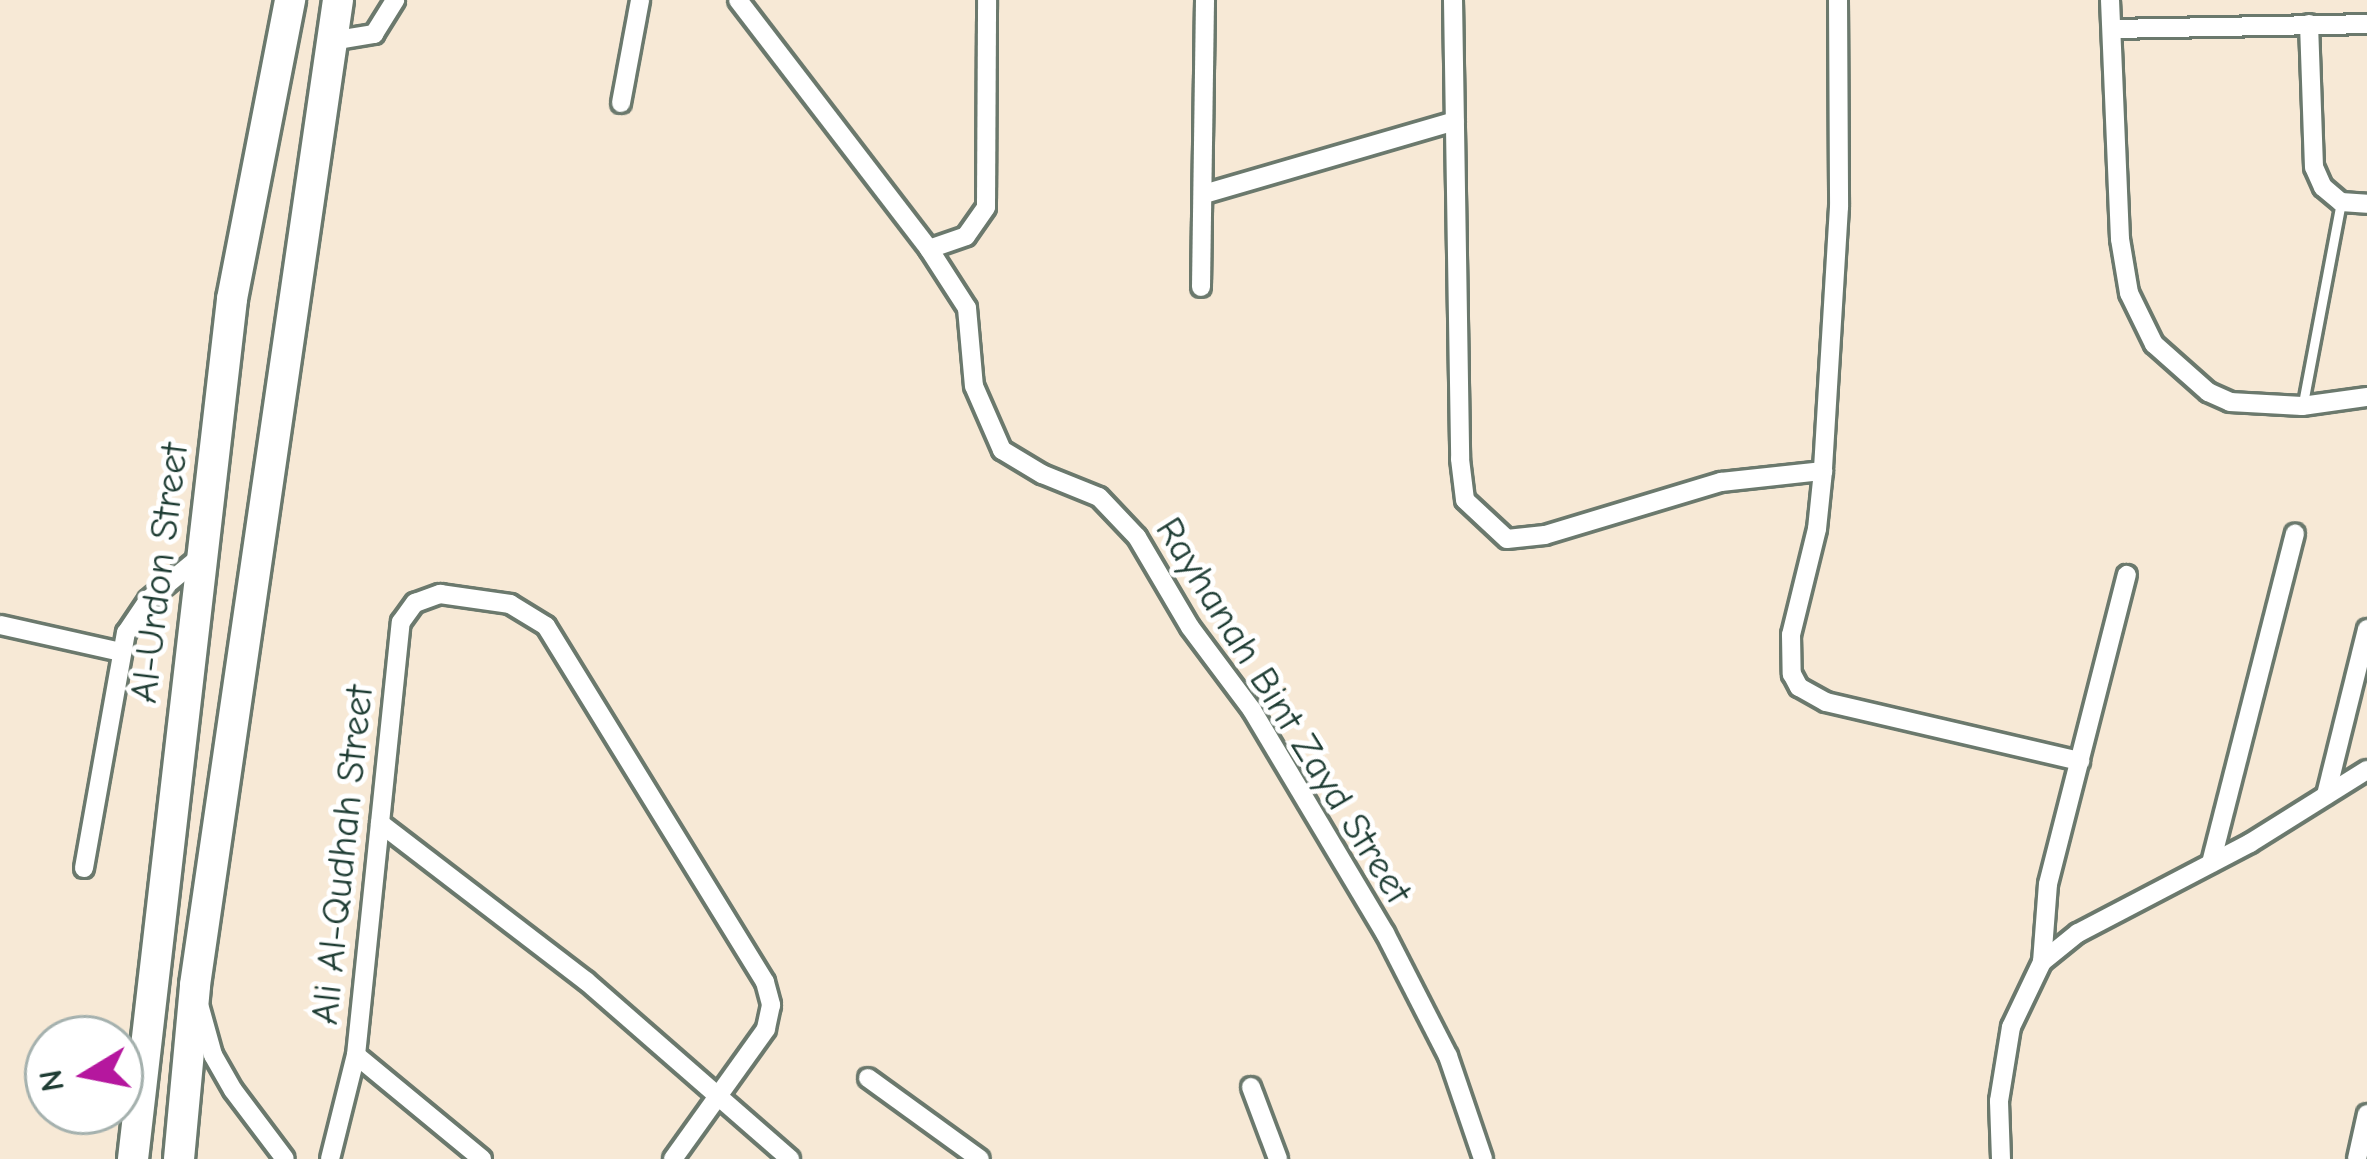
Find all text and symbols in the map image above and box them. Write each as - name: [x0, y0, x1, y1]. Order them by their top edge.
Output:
- street label: Al-Urdon Street: [121, 440, 199, 706]
- street label: Rayhanah Bint Zayd Street: [1145, 509, 1421, 913]
- street label: Ali Al-Qudhah Street: [302, 683, 384, 1027]
- north arrow: [24, 1015, 144, 1135]
- text: N: [31, 1067, 72, 1095]

